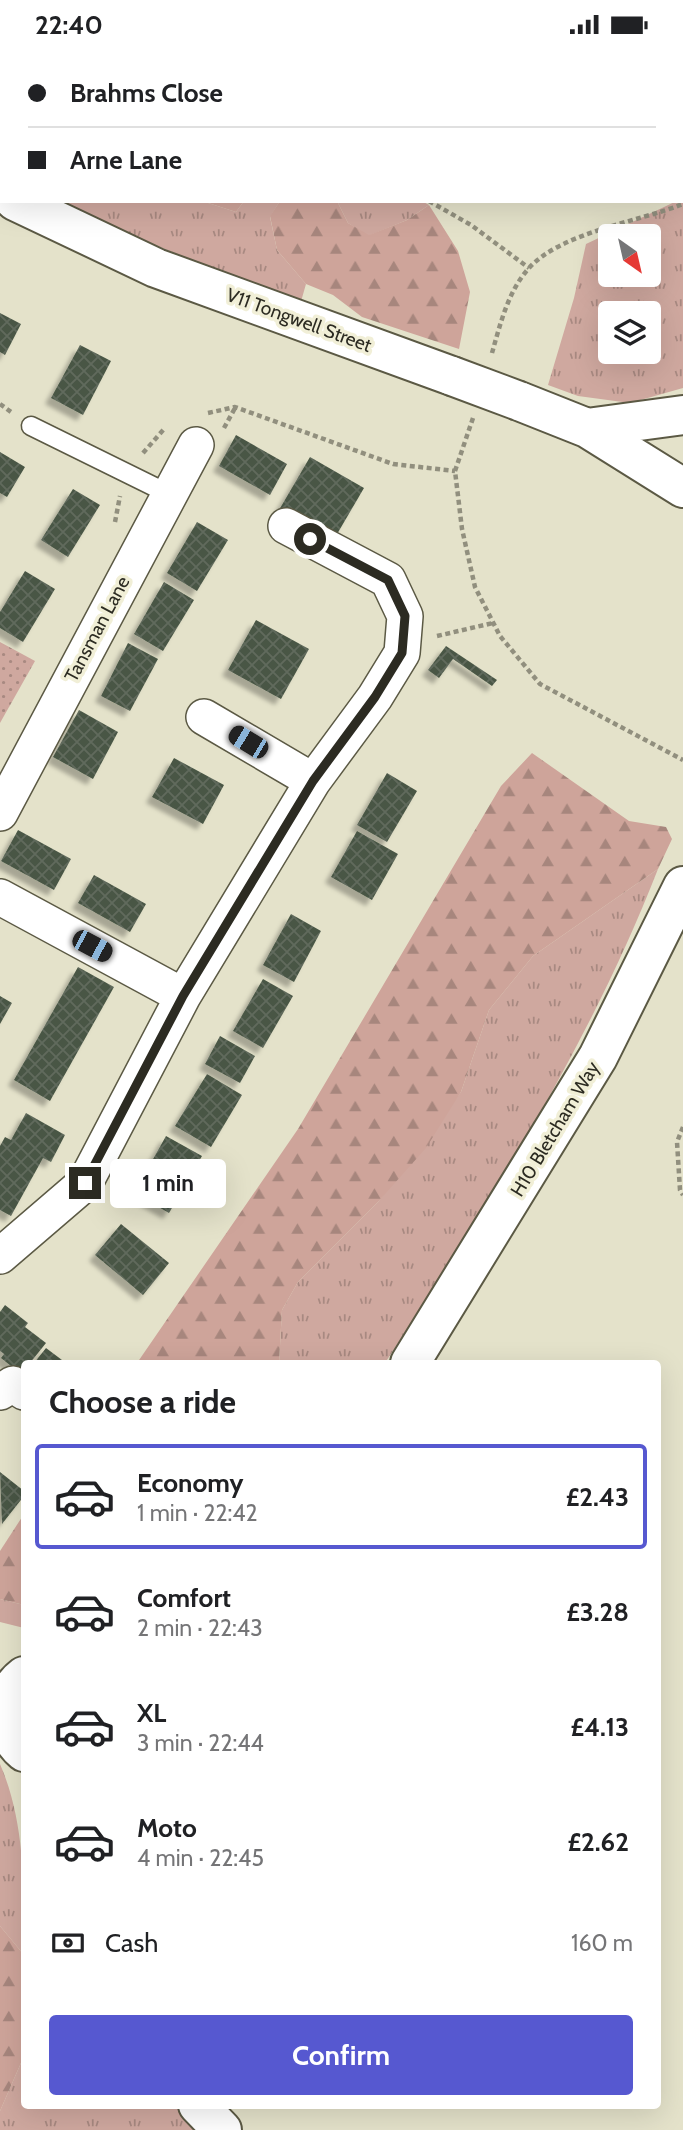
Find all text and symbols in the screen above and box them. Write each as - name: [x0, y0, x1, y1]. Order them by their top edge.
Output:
- text: 22:40: [35, 9, 103, 41]
- text: Brahms Close: [70, 77, 223, 109]
- text: Arne Lane: [70, 144, 182, 176]
- north arrow: [598, 224, 662, 287]
- map controls: [598, 224, 661, 364]
- street label: V11 Tongwell Street: [223, 283, 375, 357]
- button: layers: [598, 301, 661, 364]
- route start: [294, 523, 326, 555]
- street label: Tansman Lane: [60, 572, 135, 686]
- car: [225, 722, 272, 762]
- car: [69, 927, 116, 965]
- street label: H10 Bletcham Way: [506, 1057, 605, 1201]
- callout: 1 min: [110, 1159, 225, 1207]
- route end: [69, 1167, 101, 1199]
- text: 1 min: [142, 1169, 194, 1197]
- text: Choose a ride: [49, 1382, 236, 1421]
- icon: car: [53, 1465, 116, 1528]
- text: Economy: [137, 1467, 243, 1499]
- text: £2.43: [566, 1481, 629, 1513]
- text: 1 min · 22:42: [137, 1499, 258, 1527]
- icon: car: [53, 1580, 116, 1643]
- text: Comfort: [137, 1582, 231, 1614]
- text: £3.28: [566, 1596, 629, 1628]
- text: 2 min · 22:43: [137, 1614, 263, 1642]
- icon: car: [53, 1695, 116, 1758]
- text: XL: [137, 1697, 166, 1729]
- text: £4.13: [570, 1711, 629, 1743]
- text: 3 min · 22:44: [137, 1729, 264, 1757]
- icon: car: [53, 1810, 116, 1873]
- text: Moto: [137, 1812, 197, 1844]
- text: £2.62: [568, 1826, 629, 1858]
- text: 4 min · 22:45: [137, 1844, 264, 1872]
- icon: cash: [49, 1924, 87, 1962]
- text: Cash: [105, 1927, 158, 1959]
- text: 160 m: [571, 1929, 633, 1957]
- button: Confirm: [49, 2015, 633, 2095]

